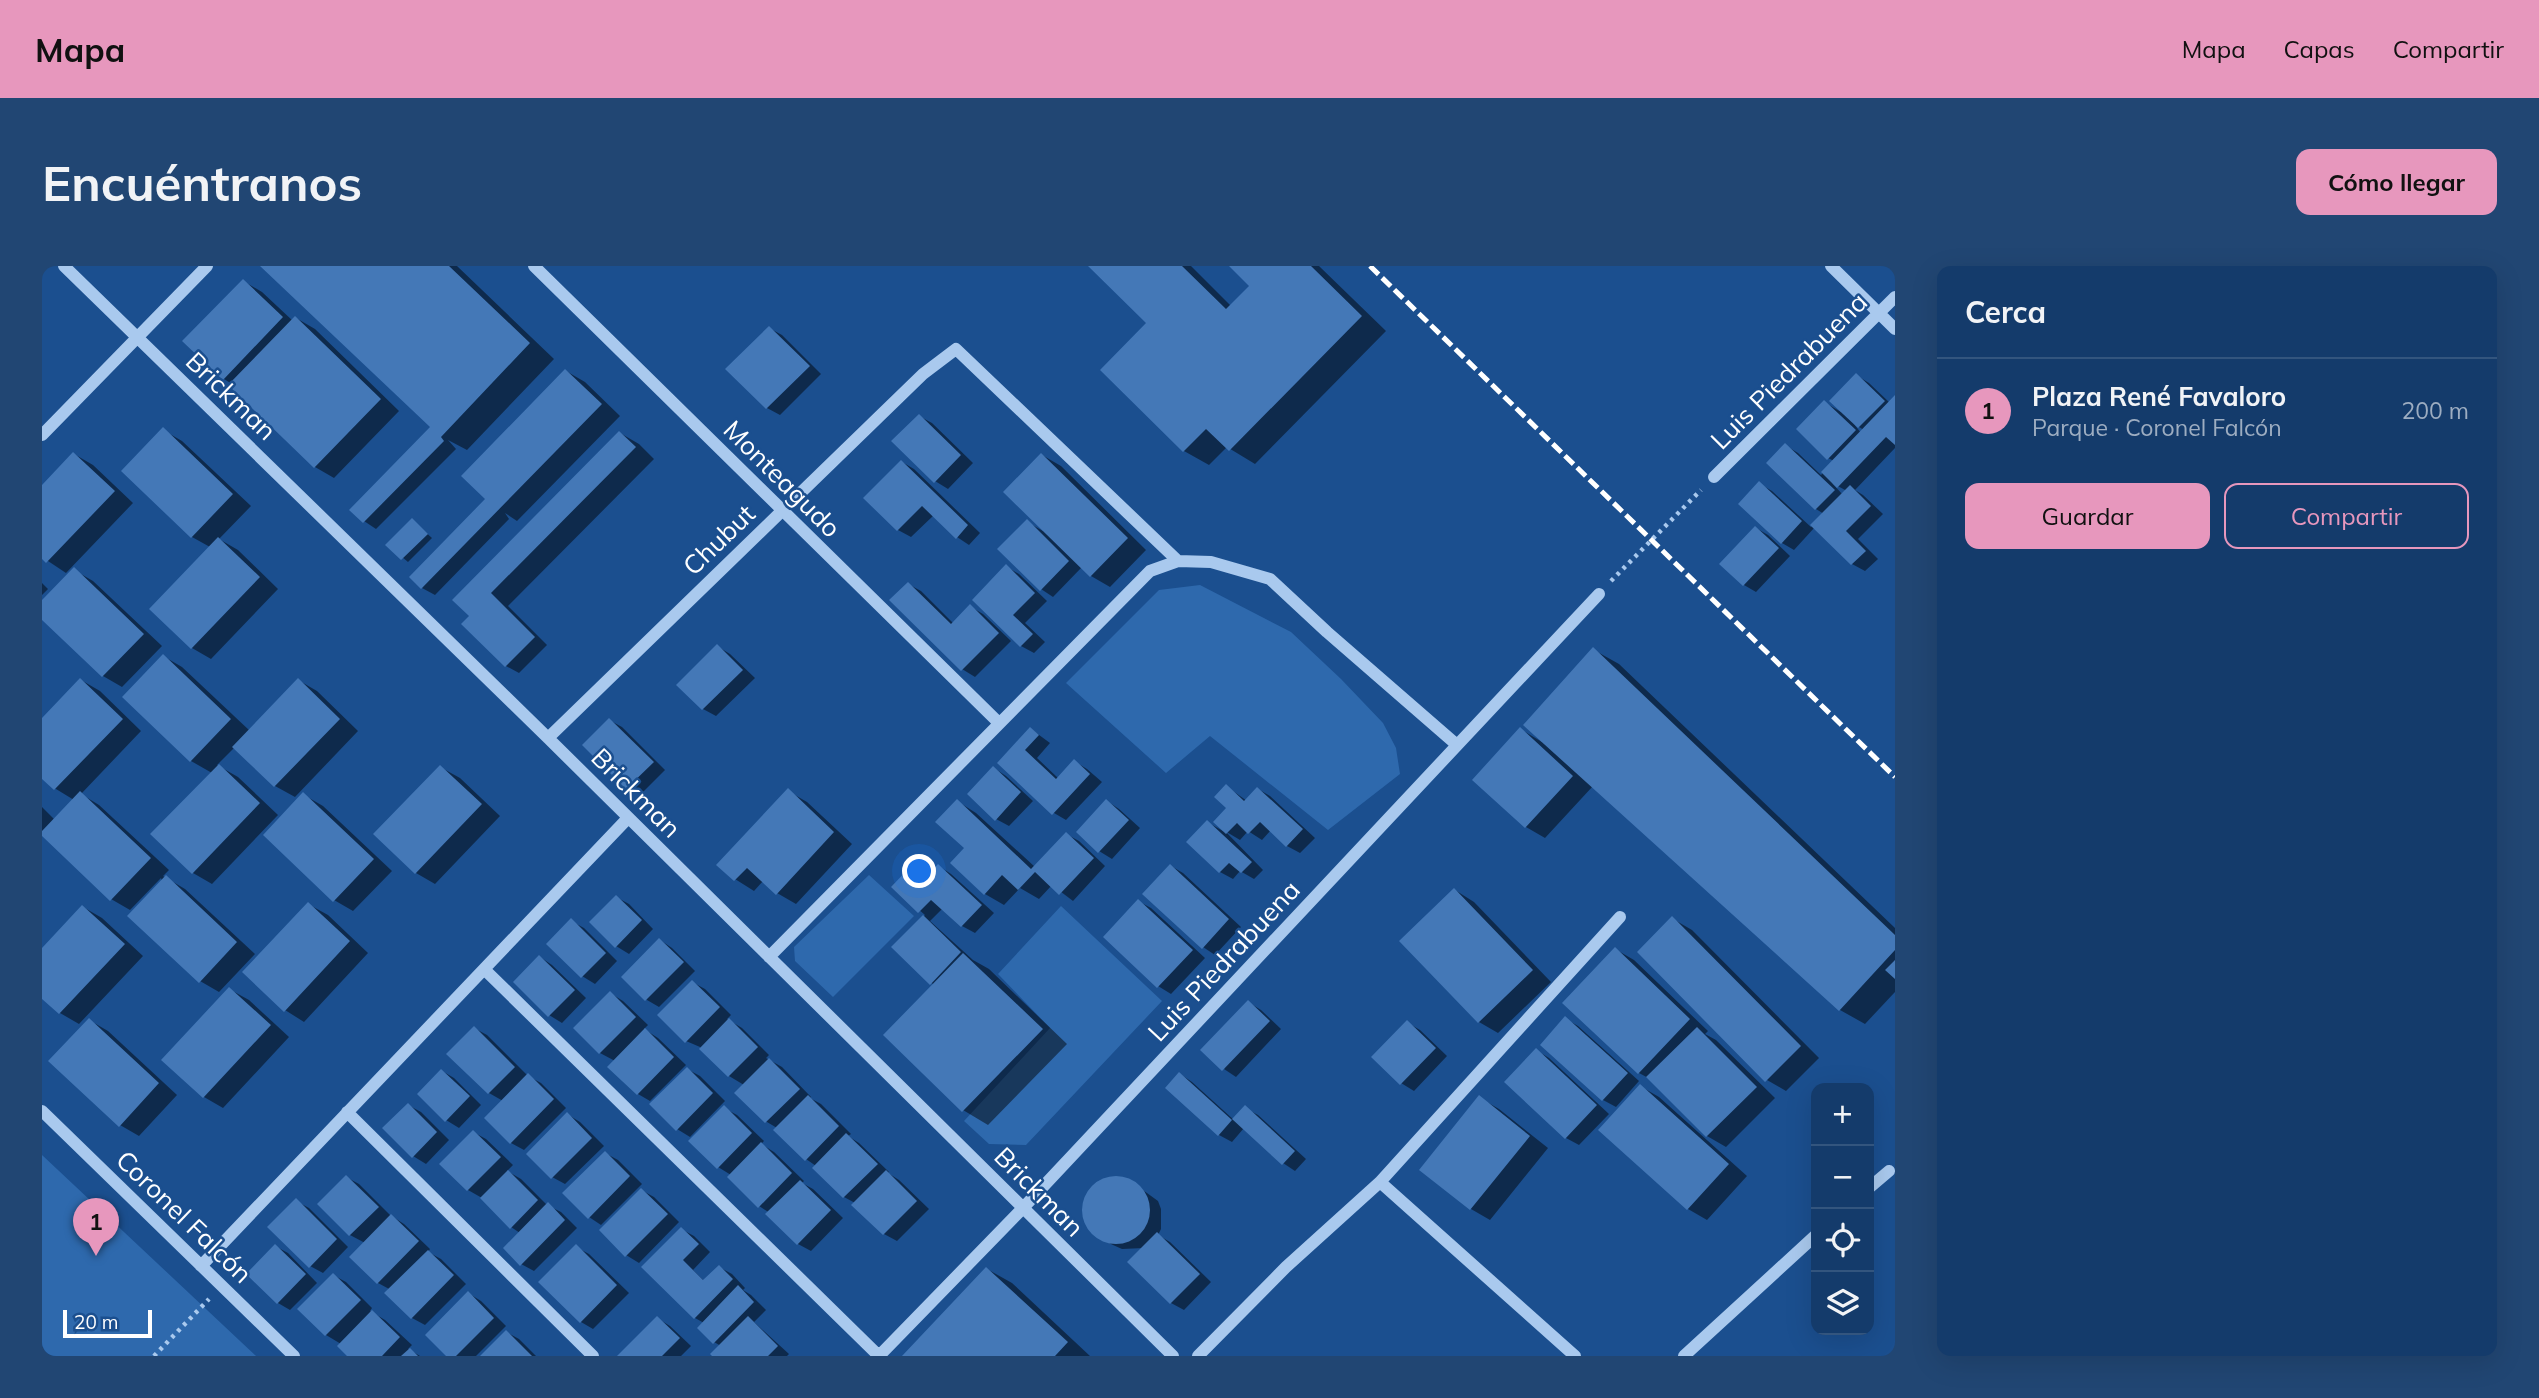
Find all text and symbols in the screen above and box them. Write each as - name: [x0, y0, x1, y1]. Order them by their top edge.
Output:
- text: Mapa: [35, 29, 125, 70]
- text: Mapa: [2182, 34, 2246, 64]
- text: Capas: [2284, 34, 2355, 64]
- text: Compartir: [2393, 34, 2504, 64]
- button: Cómo llegar: [2296, 149, 2497, 215]
- text: Encuéntranos: [42, 152, 362, 213]
- street label: Luis Piedrabuena: [1703, 285, 1874, 456]
- text: Cerca: [1965, 293, 2046, 331]
- street label: Brickman: [179, 344, 284, 447]
- text: Plaza René Favaloro: [2032, 380, 2286, 413]
- text: 1: [1981, 396, 1995, 425]
- text: 200 m: [2401, 396, 2469, 425]
- street label: Monteagudo: [717, 413, 848, 544]
- text: Parque · Coronel Falcón: [2032, 413, 2282, 442]
- button: Guardar: [1965, 483, 2210, 549]
- button: Compartir: [2224, 483, 2469, 549]
- street label: Chubut: [676, 497, 762, 582]
- street label: Brickman: [585, 741, 688, 844]
- your location: [902, 854, 936, 888]
- street label: Luis Piedrabuena: [1141, 873, 1307, 1048]
- map controls: [1811, 1083, 1874, 1335]
- button: +: [1811, 1083, 1874, 1146]
- street label: Brickman: [988, 1140, 1091, 1243]
- street label: Coronel Falcón: [109, 1143, 259, 1290]
- button: −: [1811, 1146, 1874, 1209]
- pin: 1: [73, 1198, 119, 1256]
- button: locate: [1811, 1209, 1874, 1272]
- button: layers: [1811, 1272, 1874, 1335]
- scale bar: [63, 1307, 152, 1339]
- text: 20 m: [74, 1310, 118, 1334]

